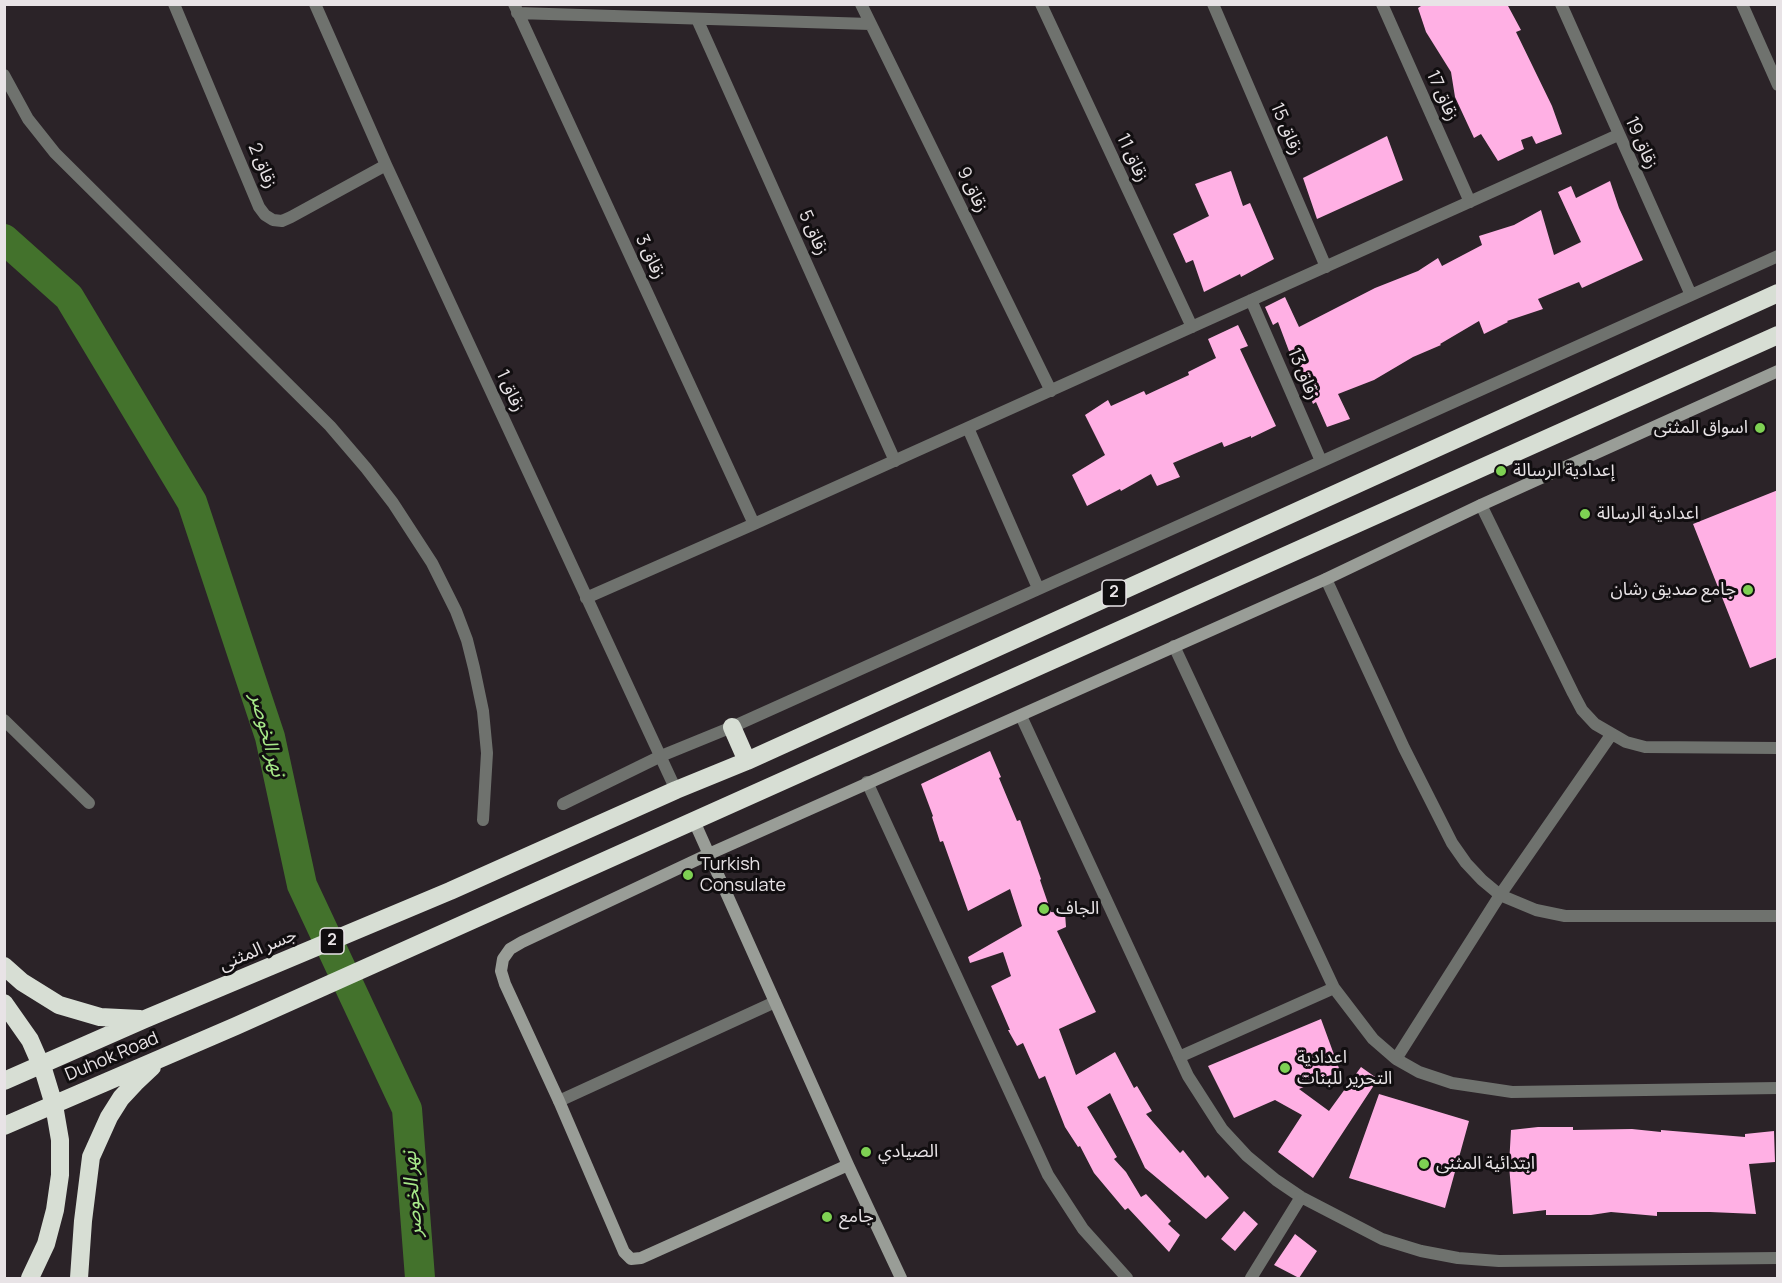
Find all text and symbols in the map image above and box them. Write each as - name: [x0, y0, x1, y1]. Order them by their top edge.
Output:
- street label: زقاق 17: [1421, 67, 1463, 125]
- street label: زقاق 15: [1265, 100, 1307, 158]
- street label: زقاق 19: [1620, 113, 1662, 173]
- street label: زقاق 11: [1111, 130, 1153, 186]
- street label: زقاق 2: [243, 140, 281, 192]
- street label: زقاق 9: [952, 164, 992, 216]
- street label: زقاق 5: [794, 207, 832, 259]
- street label: زقاق 3: [630, 231, 670, 283]
- street label: زقاق 13: [1283, 345, 1323, 403]
- street label: زقاق 1: [491, 367, 529, 415]
- place label: اسواق المثنى: [1654, 417, 1748, 439]
- marker: اسواق المثنى: [1753, 421, 1767, 435]
- place label: إعدادية الرسالة: [1513, 460, 1615, 482]
- marker: إعدادية الرسالة: [1494, 464, 1508, 478]
- place label: اعدادية الرسالة: [1597, 503, 1699, 525]
- marker: اعدادية الرسالة: [1578, 507, 1592, 521]
- place label: جامع صديق رشان: [1610, 579, 1736, 601]
- road number: 2: [1102, 580, 1126, 606]
- marker: جامع صديق رشان: [1741, 583, 1755, 597]
- water label: نهر الخوصر: [244, 691, 290, 779]
- place label: Turkish Consulate: [700, 854, 786, 896]
- marker: Turkish Consulate: [681, 868, 695, 882]
- place label: الجاف: [1056, 898, 1099, 920]
- marker: الجاف: [1037, 902, 1051, 916]
- street label: جسر المثنى: [216, 924, 300, 976]
- road number: 2: [320, 928, 344, 954]
- street label: Duhok Road: [62, 1028, 162, 1086]
- place label: اعدادية التحرير للبنات: [1297, 1047, 1392, 1090]
- marker: اعدادية التحرير للبنات: [1278, 1061, 1292, 1075]
- place label: الصيادي: [878, 1141, 938, 1163]
- marker: الصيادي: [859, 1145, 873, 1159]
- water label: نهر الخوصر: [398, 1150, 428, 1238]
- place label: ابتدائية المثنى: [1436, 1153, 1535, 1175]
- marker: ابتدائية المثنى: [1417, 1157, 1431, 1171]
- place label: جامع: [839, 1206, 874, 1228]
- marker: جامع: [820, 1210, 834, 1224]

